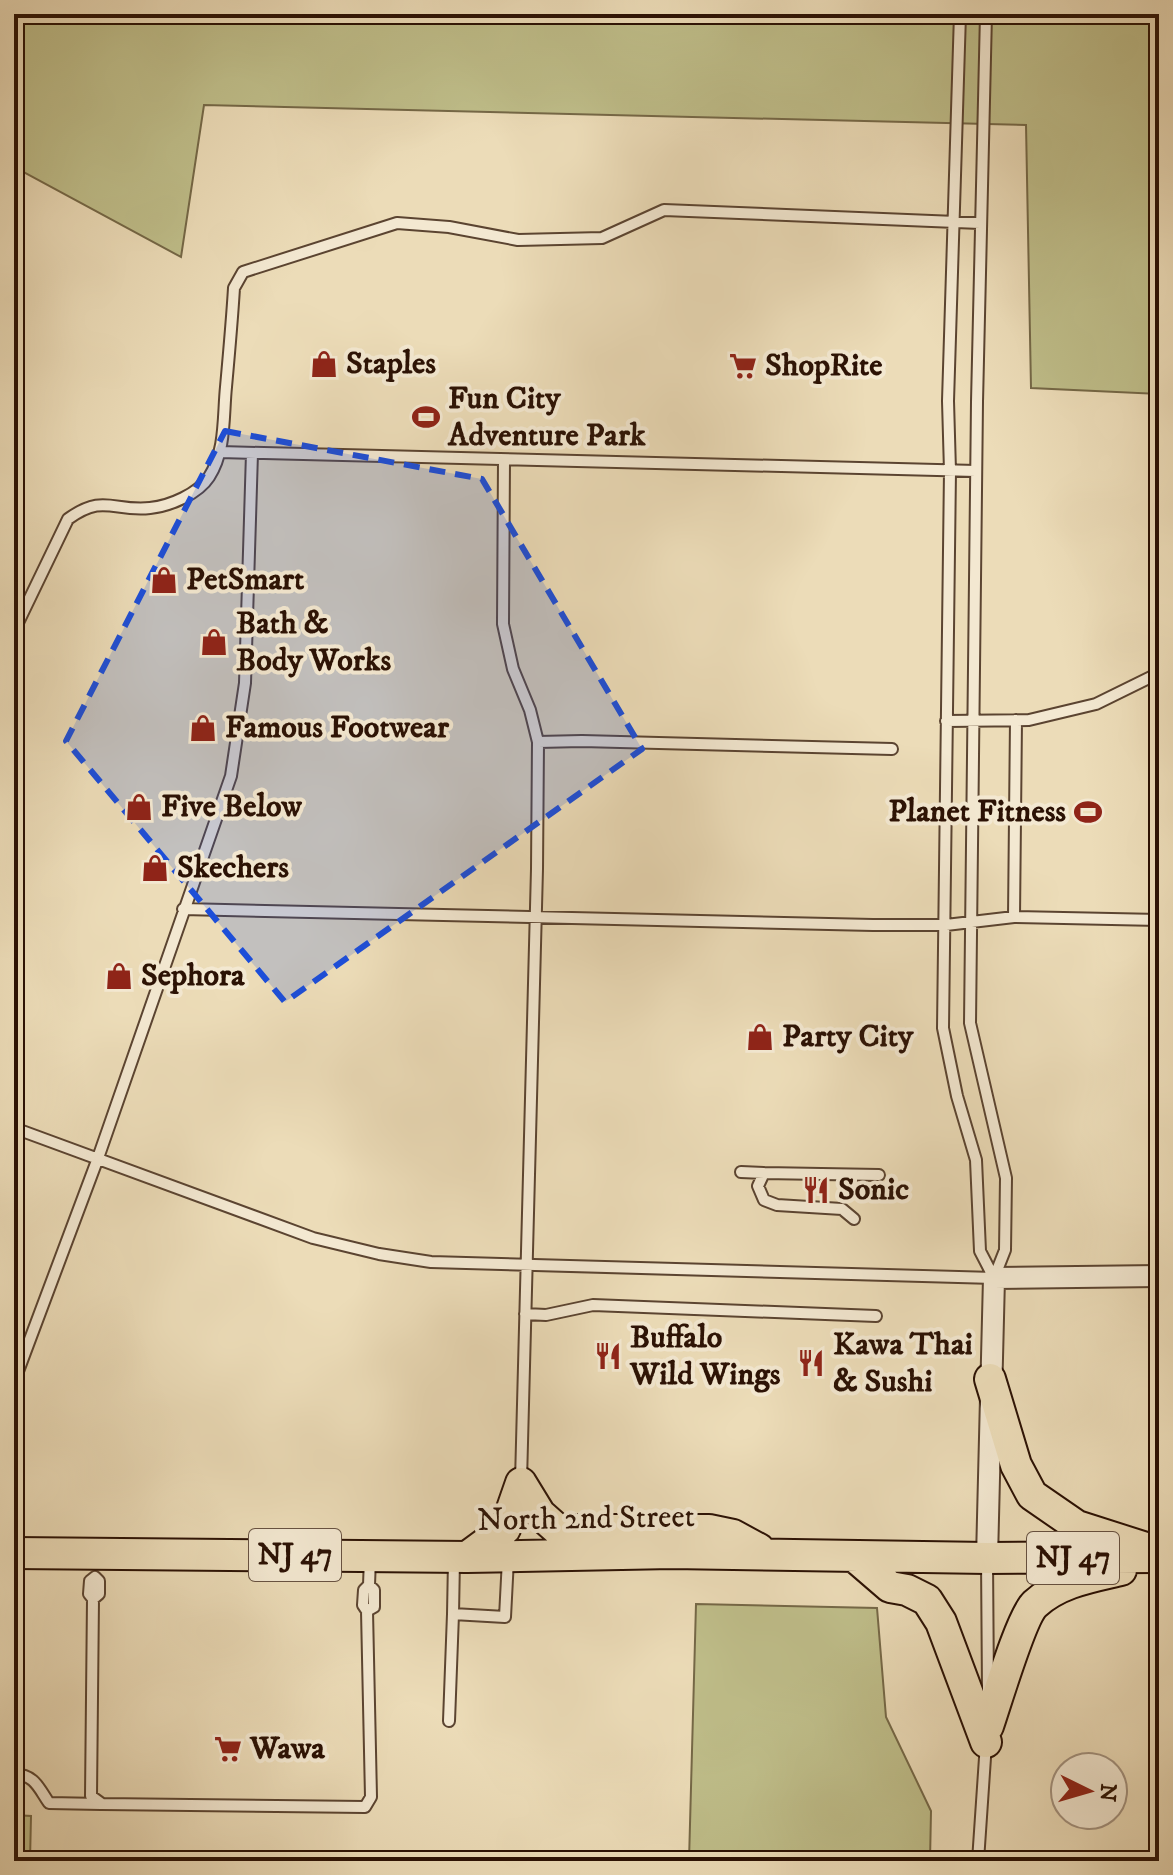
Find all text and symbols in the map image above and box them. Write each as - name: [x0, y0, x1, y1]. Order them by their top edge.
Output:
- place label: Staples: [346, 344, 436, 384]
- place label: ShopRite: [765, 346, 883, 386]
- shop icon: Staples: [309, 349, 339, 379]
- supermarket icon: ShopRite: [728, 351, 758, 381]
- place label: Fun City Adventure Park: [447, 379, 647, 456]
- sports icon: Fun City Adventure Park: [411, 402, 441, 432]
- place label: PetSmart: [186, 560, 305, 600]
- shop icon: PetSmart: [149, 565, 179, 595]
- place label: Bath & Body Works: [236, 604, 391, 681]
- shop icon: Bath & Body Works: [199, 627, 229, 657]
- place label: Famous Footwear: [225, 708, 450, 748]
- shop icon: Famous Footwear: [188, 713, 218, 743]
- place label: Five Below: [161, 787, 303, 827]
- shop icon: Five Below: [124, 792, 154, 822]
- place label: Planet Fitness: [888, 792, 1066, 832]
- sports icon: Planet Fitness: [1073, 797, 1103, 827]
- place label: Skechers: [177, 848, 289, 888]
- shop icon: Skechers: [140, 853, 170, 883]
- place label: Sephora: [141, 956, 245, 996]
- shop icon: Sephora: [104, 961, 134, 991]
- place label: Party City: [782, 1017, 914, 1057]
- shop icon: Party City: [745, 1022, 775, 1052]
- place label: Sonic: [838, 1170, 909, 1210]
- restaurant icon: Sonic: [801, 1175, 831, 1205]
- place label: Buffalo Wild Wings: [629, 1318, 781, 1395]
- place label: Kawa Thai & Sushi: [833, 1325, 973, 1402]
- restaurant icon: Buffalo Wild Wings: [593, 1341, 623, 1371]
- restaurant icon: Kawa Thai & Sushi: [796, 1348, 826, 1378]
- street label: North 2nd Street: [477, 1497, 695, 1541]
- road number: NJ 47: [249, 1529, 341, 1581]
- road number: NJ 47: [1027, 1532, 1119, 1584]
- place label: Wawa: [249, 1729, 325, 1769]
- supermarket icon: Wawa: [213, 1734, 243, 1764]
- north arrow: [1049, 1751, 1129, 1831]
- text: N: [1093, 1782, 1122, 1803]

